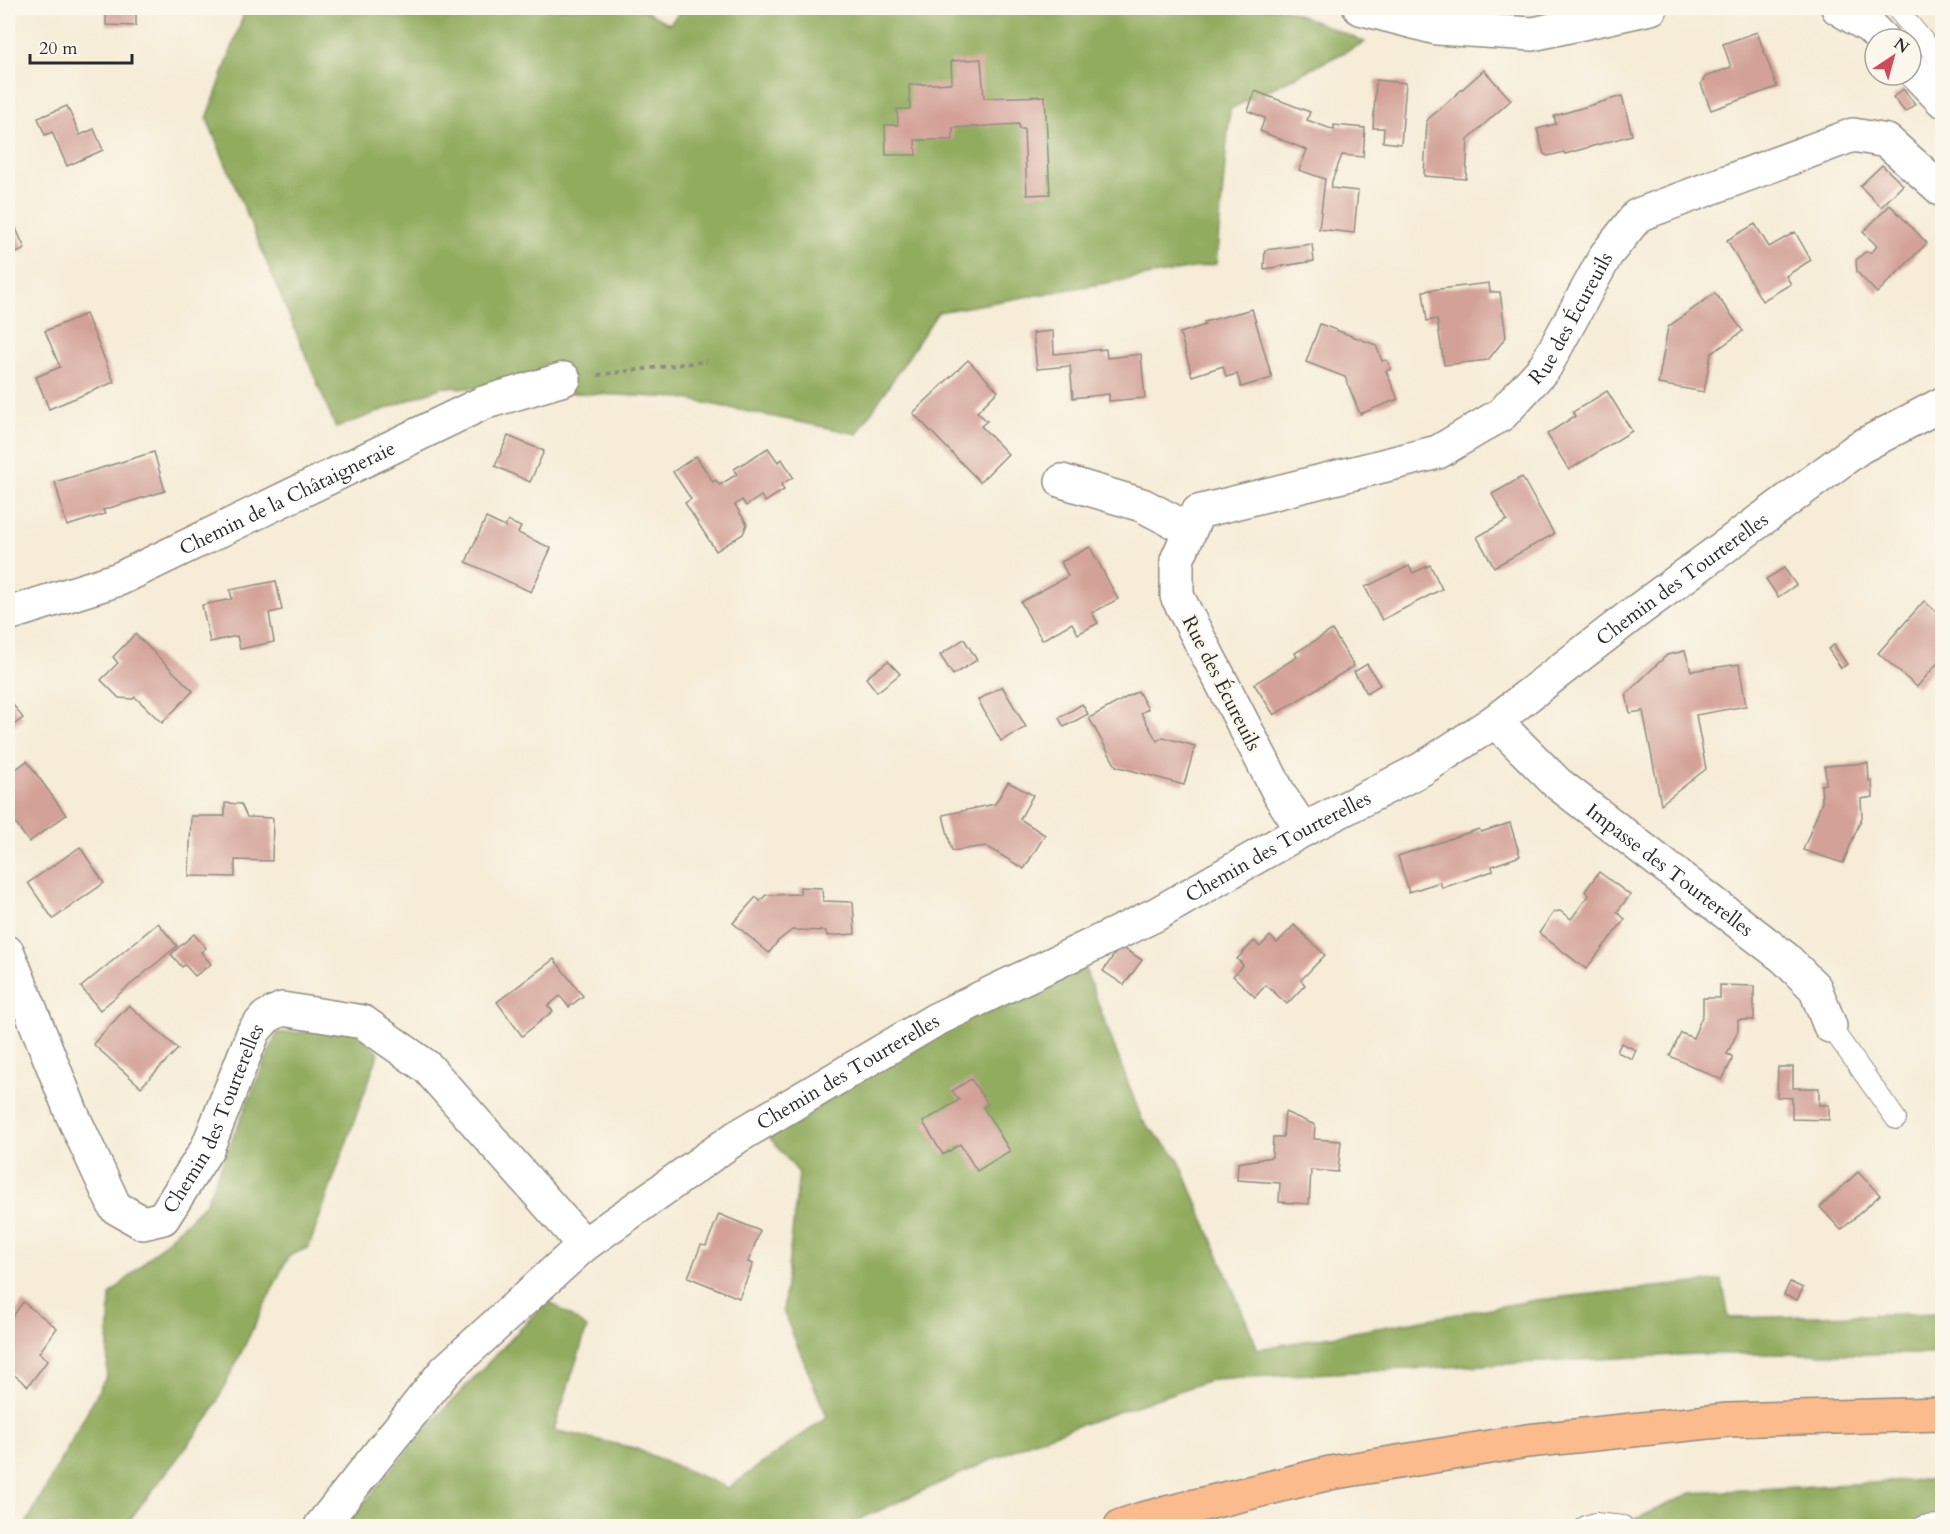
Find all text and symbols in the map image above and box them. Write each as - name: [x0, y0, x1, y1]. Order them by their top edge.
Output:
- scale bar: [30, 27, 132, 65]
- north arrow: [1863, 27, 1923, 87]
- text: N: [1889, 33, 1913, 59]
- text: 20 m: [39, 36, 78, 61]
- street label: Rue des Écureuils: [1523, 247, 1619, 391]
- street label: Chemin de la Châtaigneraie: [175, 435, 400, 562]
- street label: Chemin des Tourterelles: [1591, 506, 1774, 652]
- street label: Rue des Écureuils: [1176, 611, 1267, 755]
- street label: Chemin des Tourterelles: [1180, 785, 1375, 909]
- street label: Impasse des Tourterelles: [1580, 797, 1759, 943]
- street label: Chemin des Tourterelles: [752, 1007, 944, 1137]
- street label: Chemin des Tourterelles: [157, 1017, 270, 1218]

